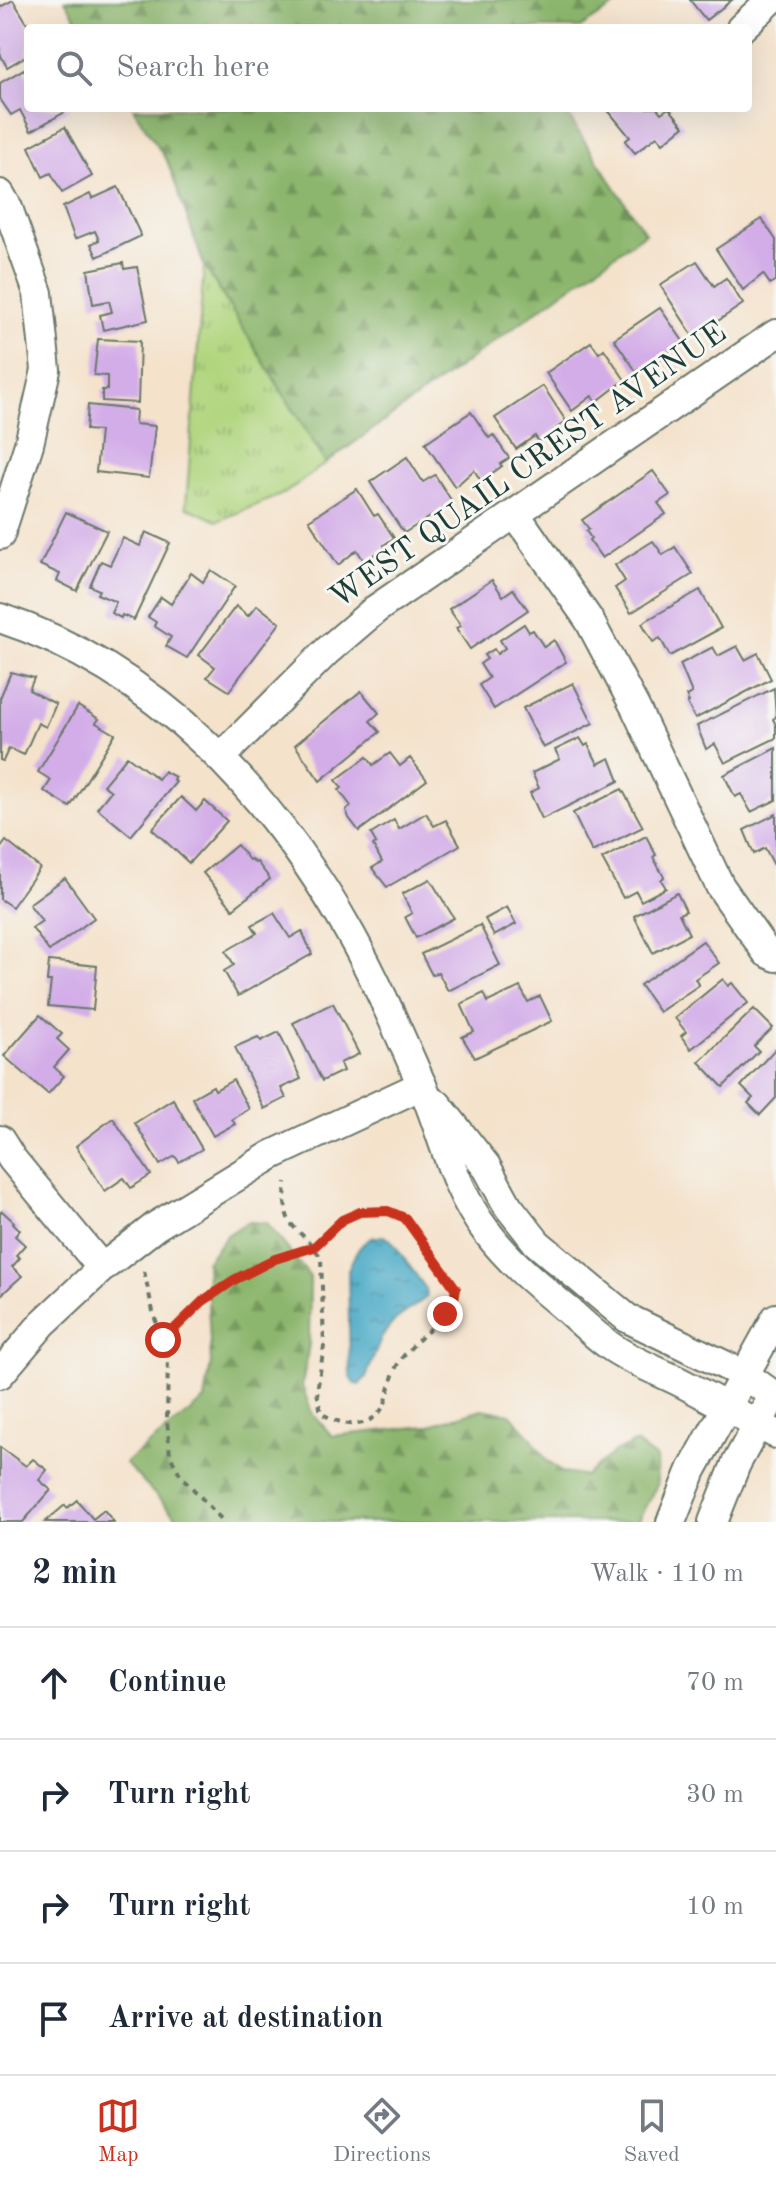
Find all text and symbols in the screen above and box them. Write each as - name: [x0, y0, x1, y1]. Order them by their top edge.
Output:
- search box: [24, 24, 752, 112]
- icon: search: [52, 46, 96, 90]
- text: Search here: [116, 53, 270, 83]
- street label: WEST QUAIL CREST AVENUE: [325, 317, 733, 615]
- route end: [427, 1296, 463, 1332]
- route start: [145, 1322, 181, 1358]
- text: 2 min: [32, 1557, 117, 1591]
- text: Walk · 110 m: [590, 1561, 744, 1587]
- icon: ahead: [32, 1661, 76, 1705]
- text: Continue: [108, 1668, 227, 1698]
- text: 70 m: [686, 1670, 744, 1696]
- icon: right: [32, 1773, 76, 1817]
- text: Turn right: [108, 1780, 250, 1810]
- text: 30 m: [686, 1782, 744, 1808]
- icon: right: [32, 1885, 76, 1929]
- text: Turn right: [108, 1892, 250, 1922]
- text: 10 m: [686, 1894, 744, 1920]
- icon: arrive: [32, 1997, 76, 2041]
- text: Arrive at destination: [108, 2004, 383, 2034]
- tab: Map: [96, 2094, 140, 2169]
- tab: Directions: [333, 2094, 431, 2169]
- tab: Saved: [624, 2094, 680, 2169]

